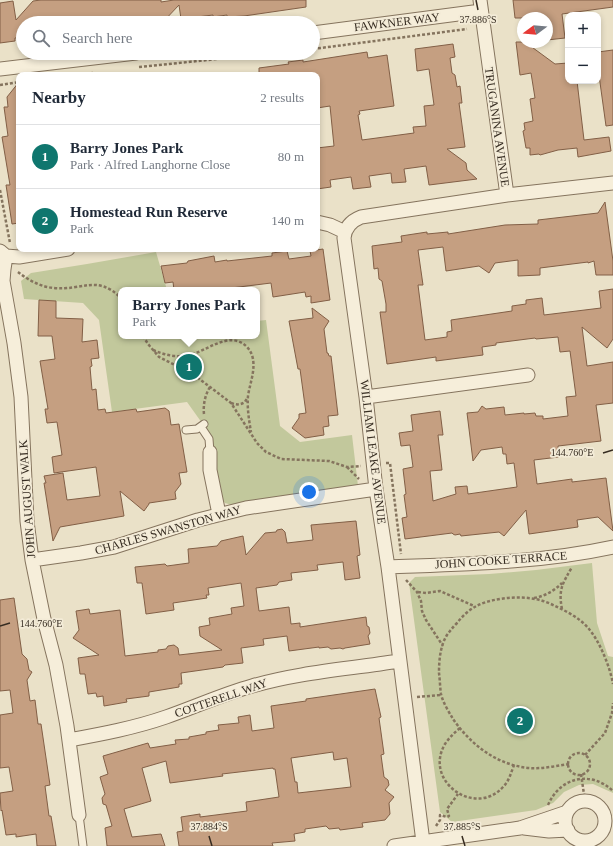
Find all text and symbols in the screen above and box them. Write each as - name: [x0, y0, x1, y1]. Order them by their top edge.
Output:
- street label: FAWKNER WAY: [353, 10, 441, 34]
- north arrow: [517, 12, 553, 48]
- map controls: [565, 12, 601, 84]
- button: +: [565, 12, 601, 48]
- text: 37.886°S: [459, 14, 497, 25]
- search box: [16, 16, 320, 60]
- icon: search: [30, 27, 52, 49]
- text: Search here: [62, 30, 132, 46]
- button: −: [565, 48, 601, 84]
- street label: TRUGANINA AVENUE: [482, 66, 512, 188]
- text: Nearby: [32, 88, 86, 107]
- text: 2 results: [260, 90, 304, 105]
- text: Barry Jones Park: [70, 140, 183, 156]
- text: 1: [42, 149, 48, 164]
- text: 80 m: [278, 149, 304, 164]
- text: Park · Alfred Langhorne Close: [70, 157, 230, 172]
- text: Homestead Run Reserve: [70, 204, 227, 220]
- text: 2: [42, 213, 48, 228]
- text: 140 m: [271, 213, 304, 228]
- text: Park: [70, 221, 94, 236]
- popup: [118, 287, 260, 339]
- text: Barry Jones Park: [132, 297, 246, 313]
- text: Park: [132, 314, 156, 329]
- pin: 1: [176, 352, 202, 382]
- street label: WILLIAM LEAKE AVENUE: [357, 379, 389, 525]
- street label: JOHN AUGUST WALK: [16, 439, 38, 559]
- text: 144.760°E: [551, 447, 593, 458]
- your location: [299, 482, 319, 502]
- street label: CHARLES SWANSTON WAY: [93, 502, 243, 558]
- street label: JOHN COOKE TERRACE: [434, 548, 568, 572]
- text: 144.760°E: [20, 618, 62, 629]
- street label: COTTERELL WAY: [173, 675, 270, 720]
- pin: 2: [507, 706, 533, 736]
- text: 37.884°S: [190, 821, 228, 832]
- text: 37.885°S: [443, 821, 481, 832]

